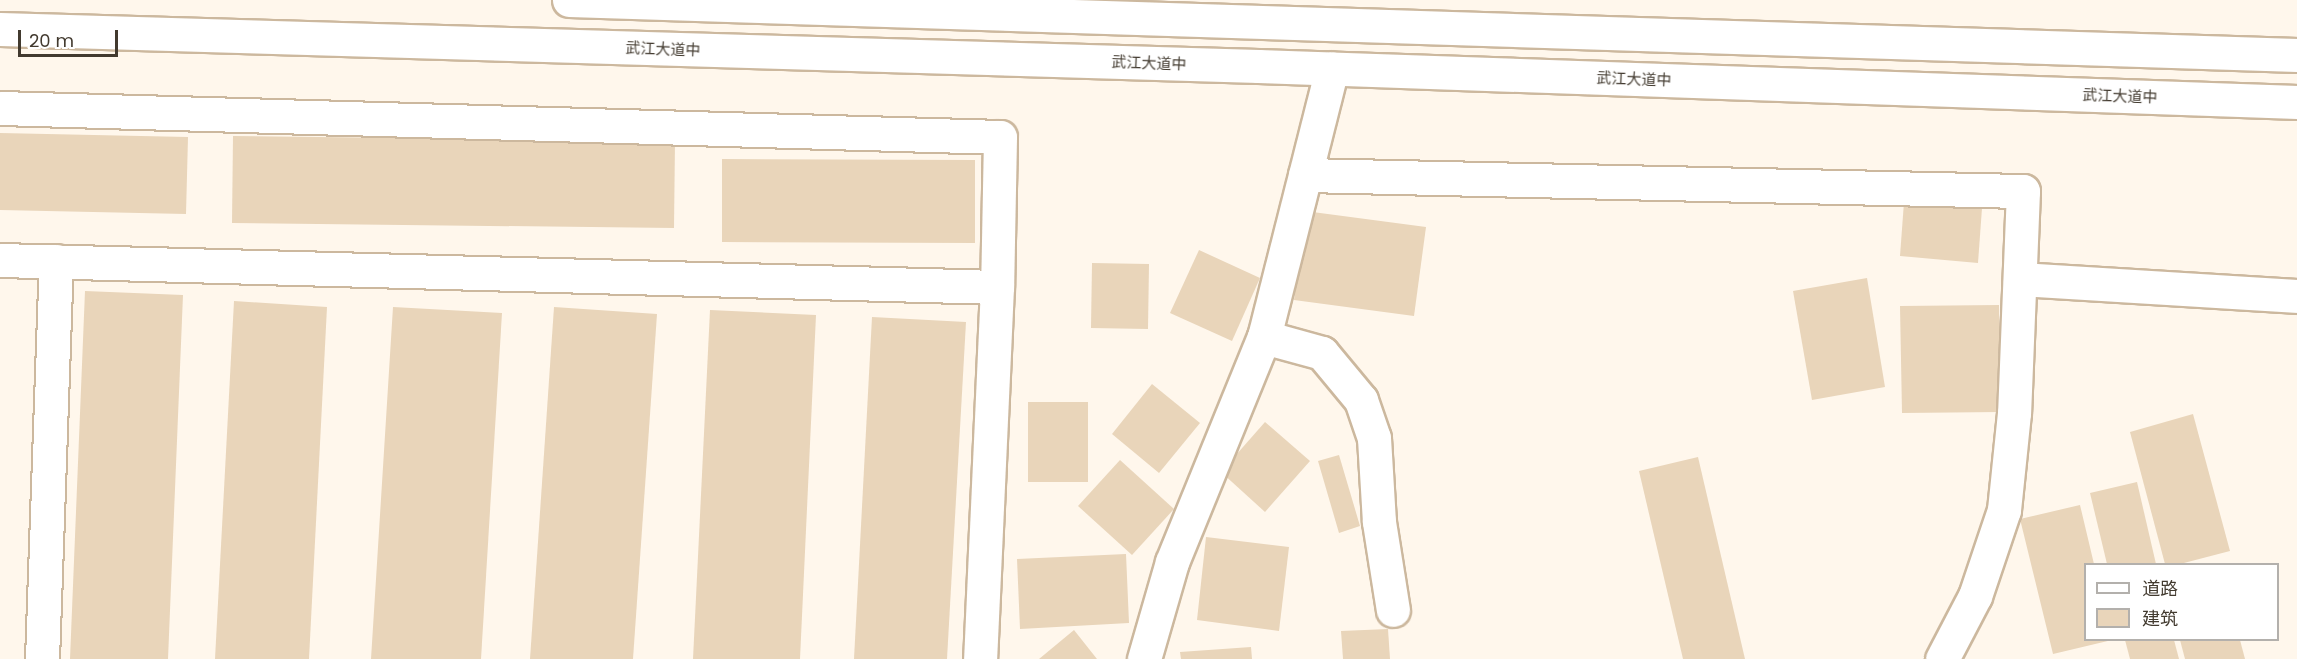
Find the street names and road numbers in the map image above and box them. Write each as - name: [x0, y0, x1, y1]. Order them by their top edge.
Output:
- street label: 武江大道中: [625, 39, 701, 59]
- street label: 武江大道中: [1111, 53, 1187, 73]
- street label: 武江大道中: [1596, 69, 1672, 89]
- street label: 武江大道中: [2082, 86, 2158, 106]

